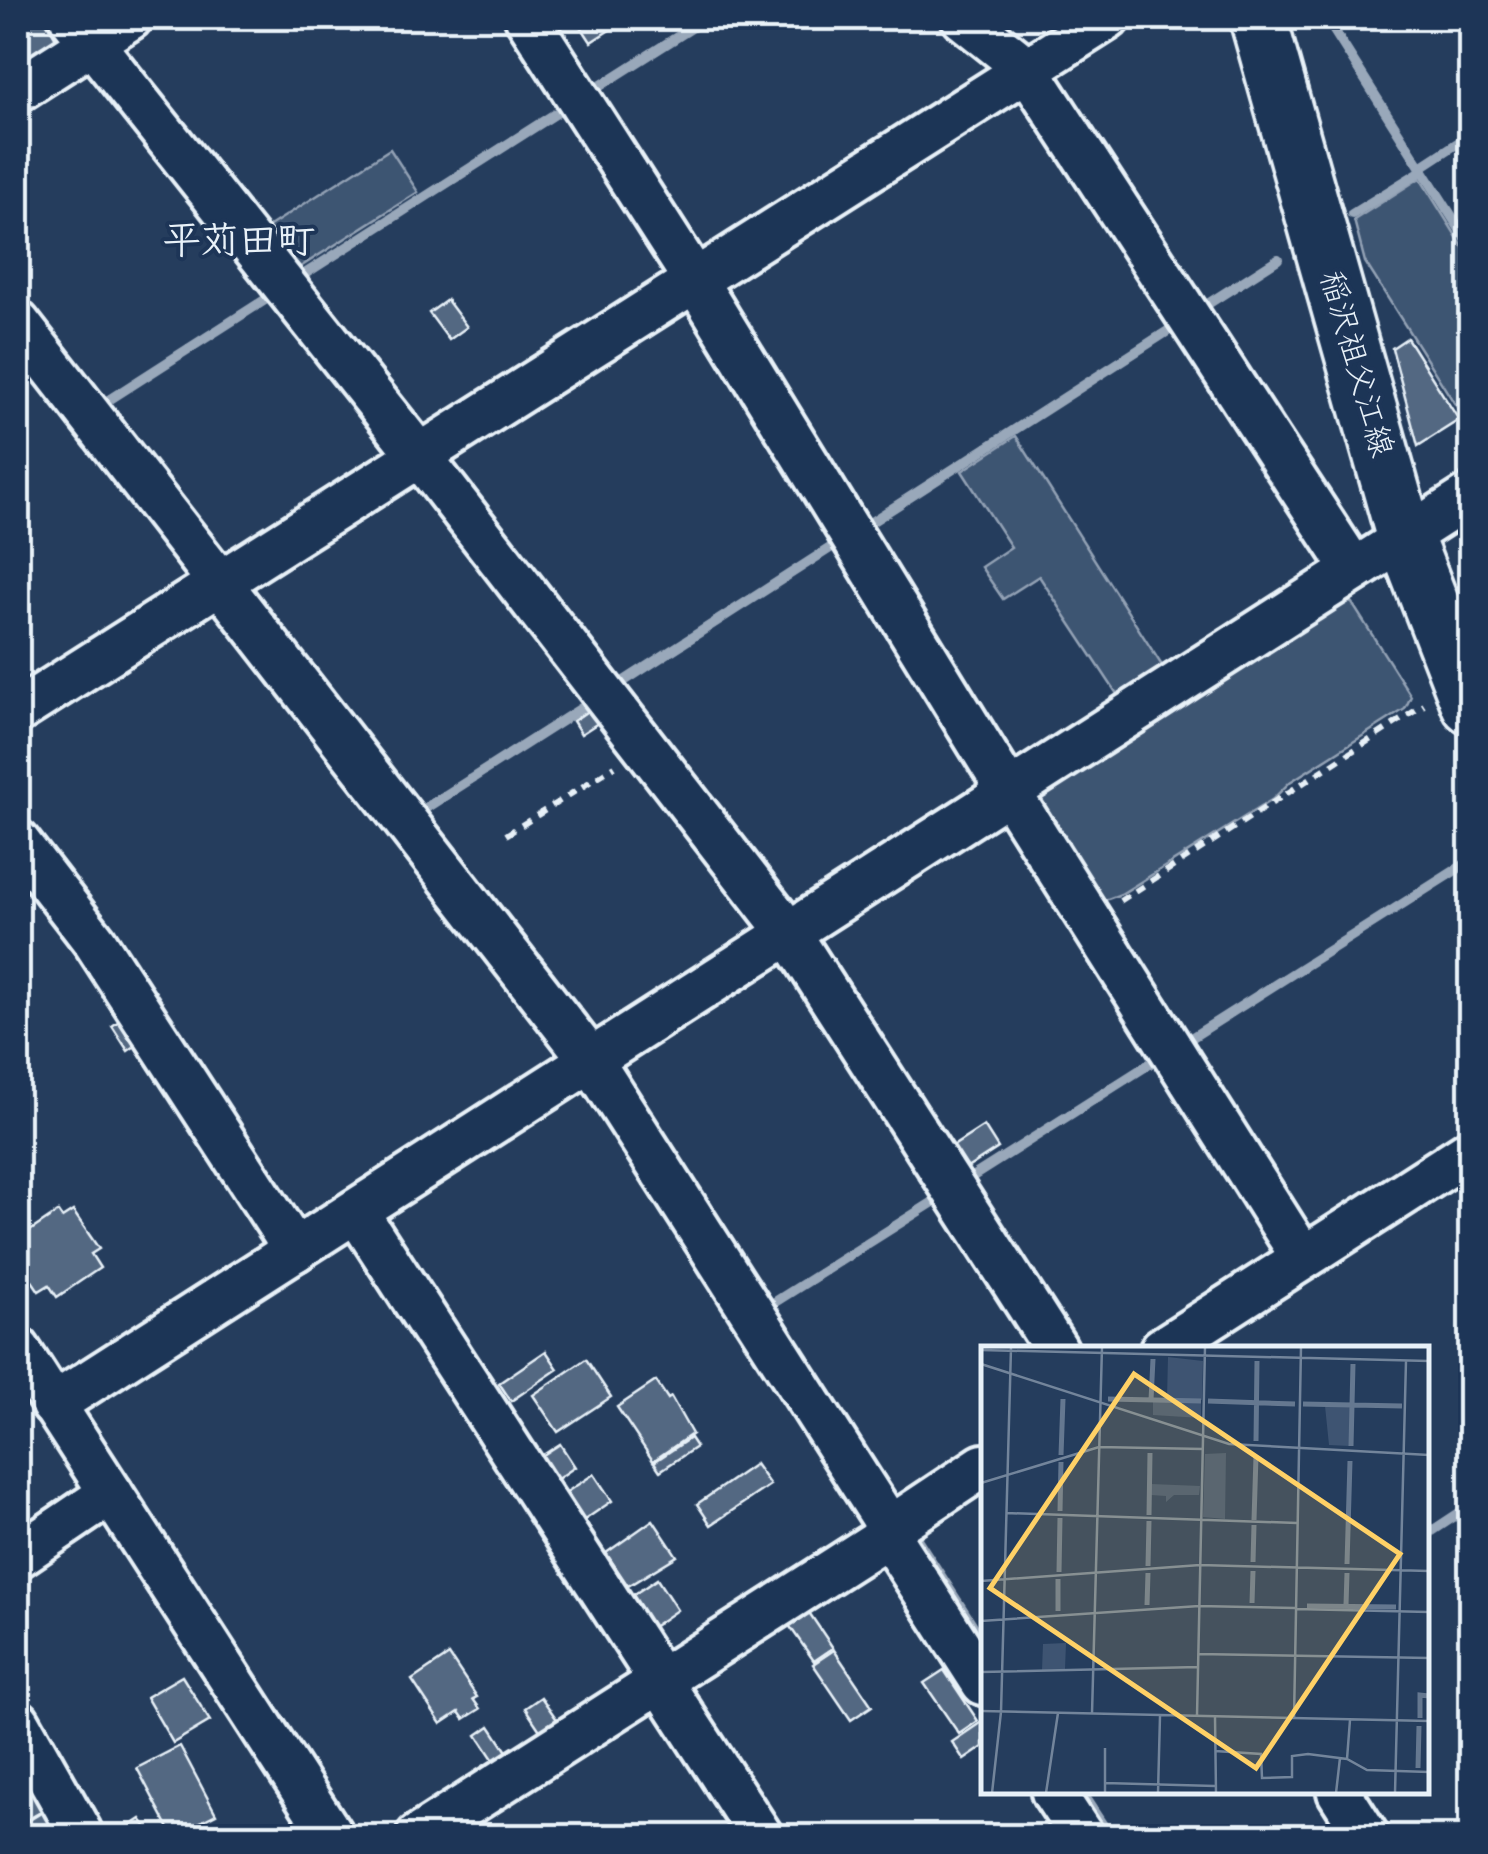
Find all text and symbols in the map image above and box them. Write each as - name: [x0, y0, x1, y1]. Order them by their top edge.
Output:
- district label: 平苅田町: [163, 216, 315, 268]
- street label: 稲沢祖父江線: [1308, 266, 1404, 462]
- inset map: [981, 1346, 1428, 1794]

